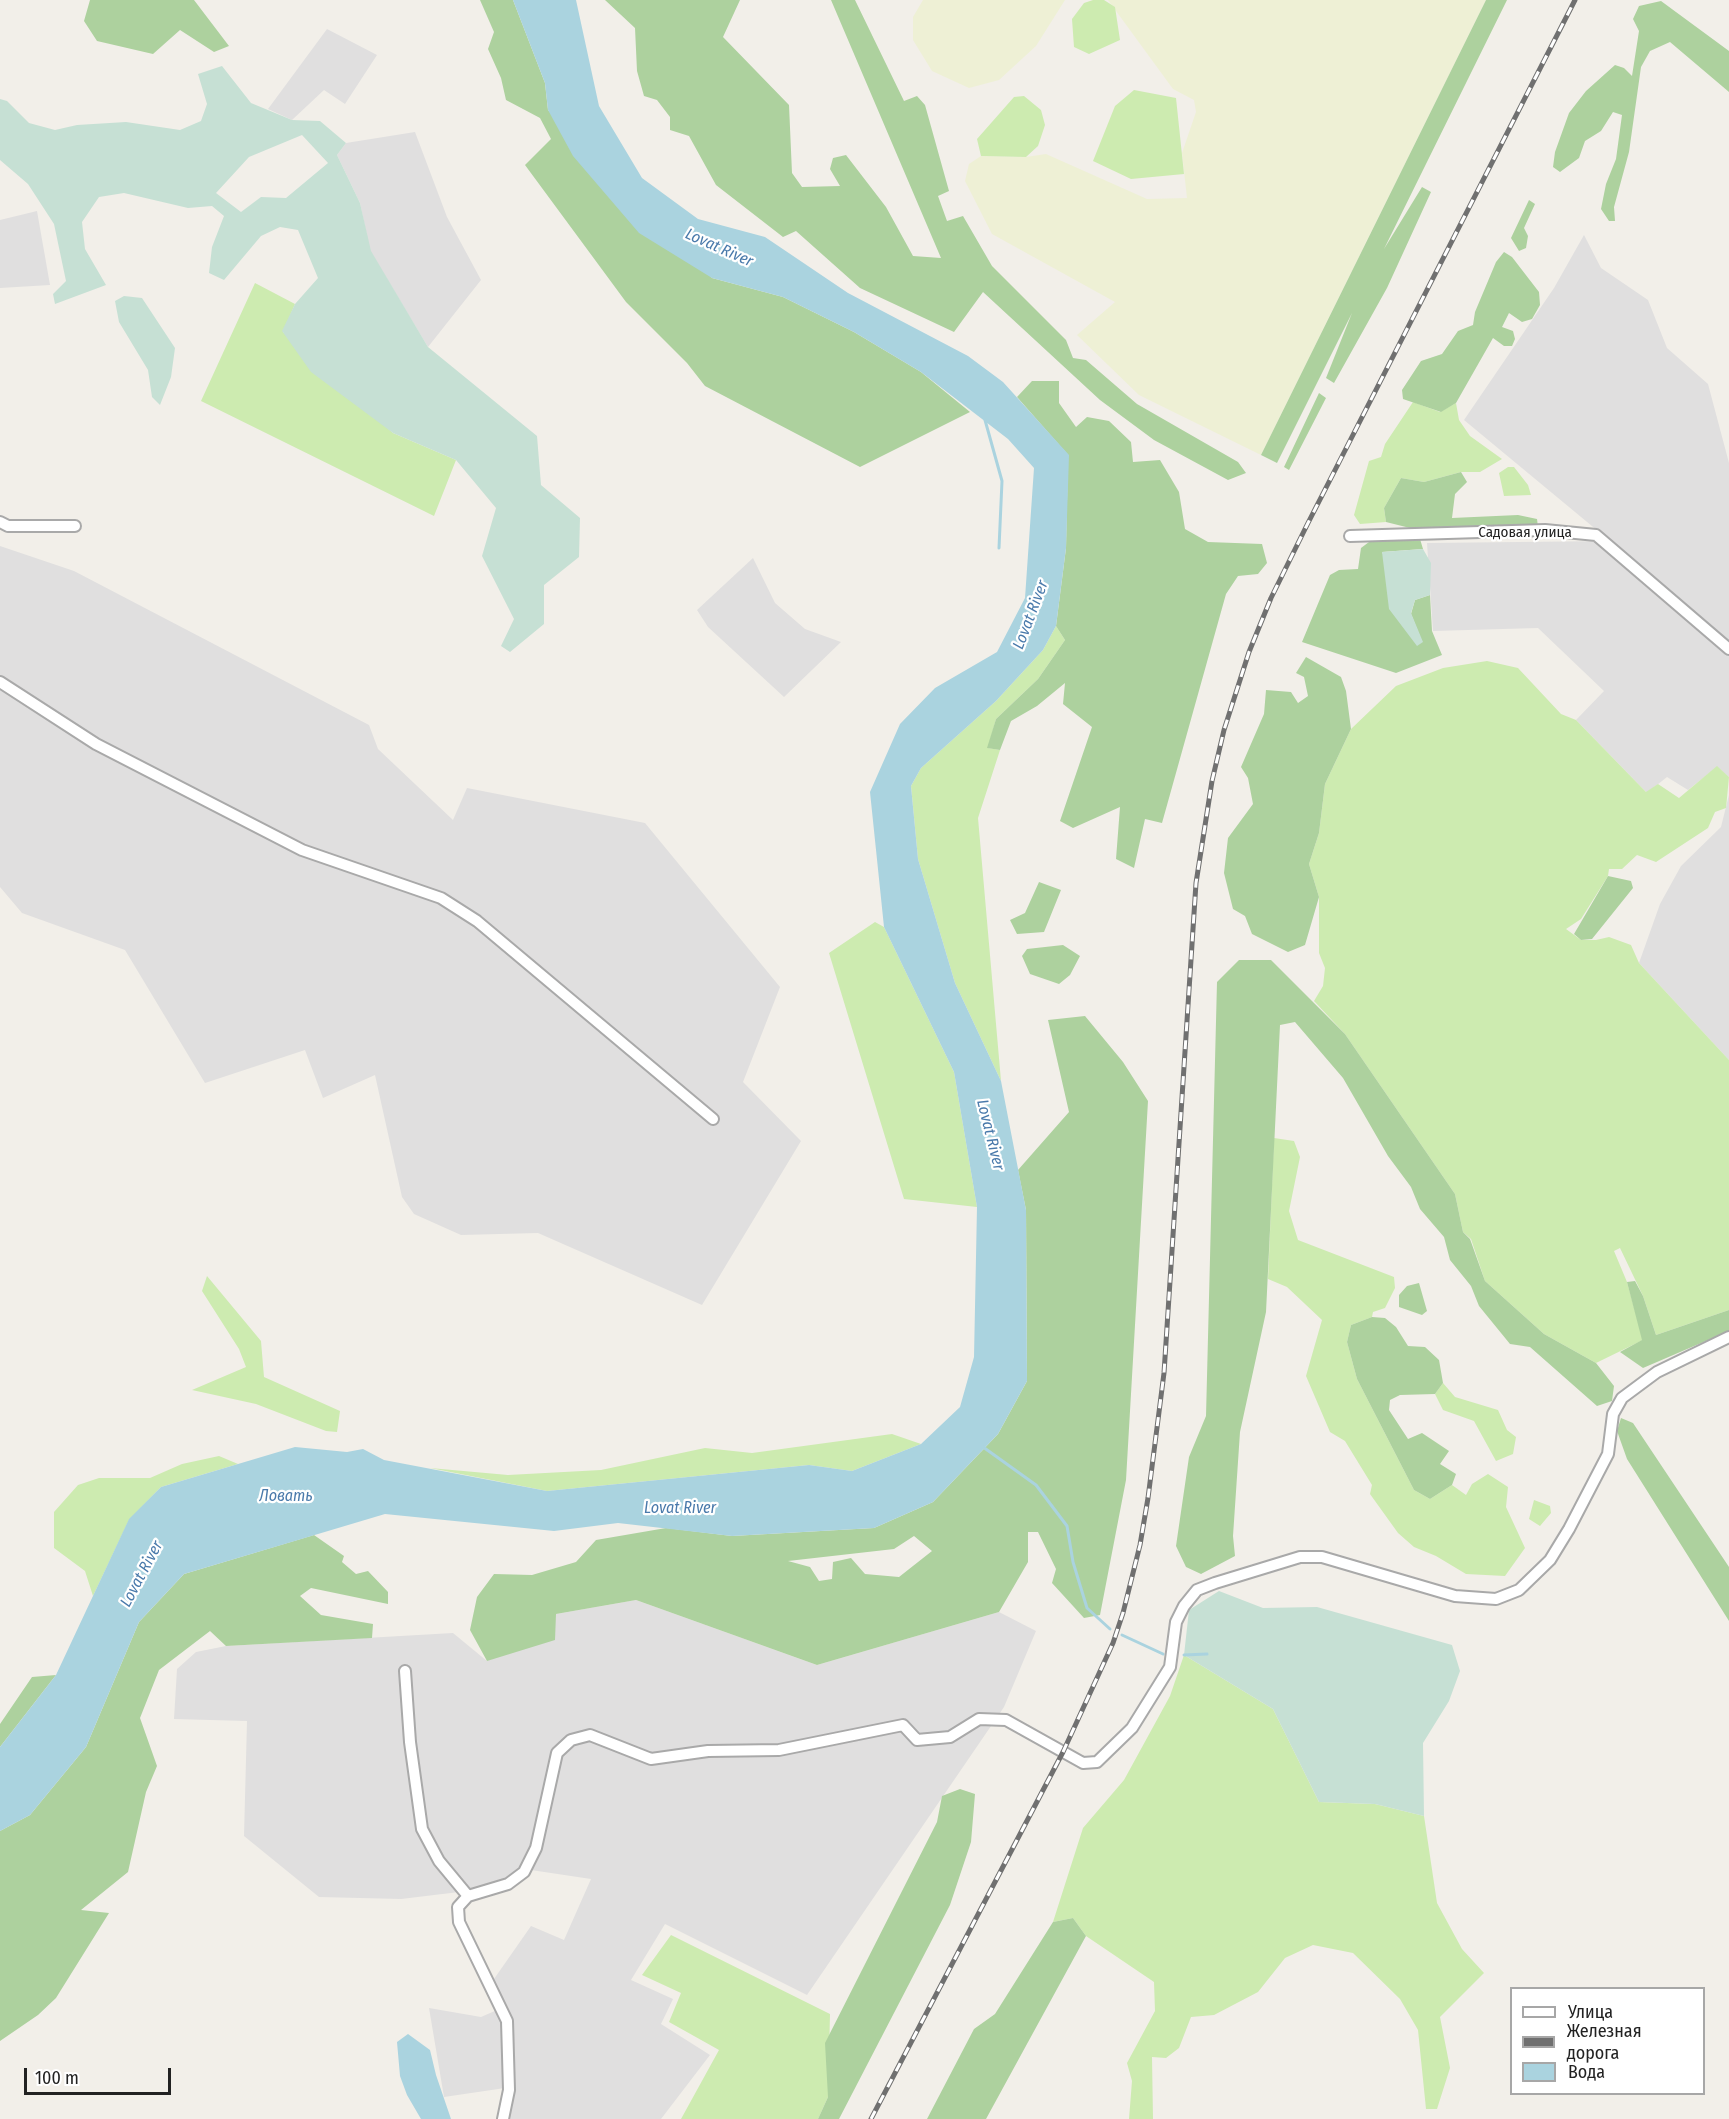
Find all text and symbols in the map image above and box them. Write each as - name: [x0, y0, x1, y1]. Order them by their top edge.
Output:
- water label: Lovat River: [682, 225, 756, 271]
- street label: Садовая улица: [1478, 524, 1572, 542]
- water label: Lovat River: [1009, 578, 1053, 652]
- water label: Lovat River: [972, 1098, 1008, 1172]
- water label: Ловать: [259, 1487, 313, 1507]
- water label: Lovat River: [644, 1499, 716, 1519]
- water label: Lovat River: [117, 1538, 167, 1610]
- legend: [1510, 1987, 1705, 2095]
- text: Улица: [1568, 2001, 1613, 2023]
- text: Железная дорога: [1567, 2020, 1642, 2064]
- scale bar: [27, 2056, 174, 2094]
- text: Вода: [1568, 2061, 1605, 2083]
- text: 100 m: [35, 2067, 79, 2089]

